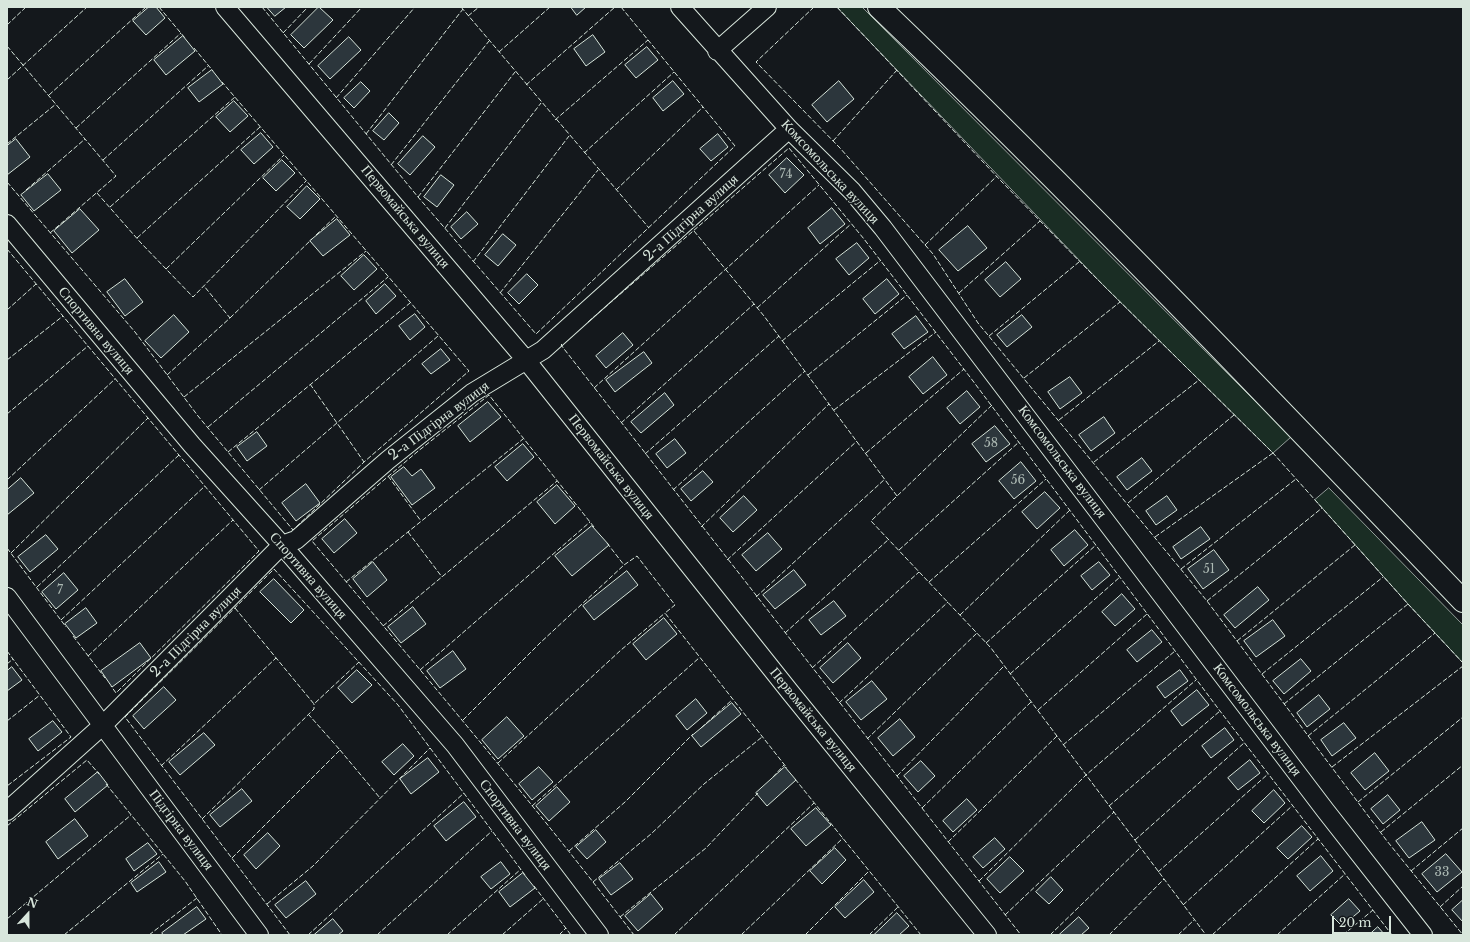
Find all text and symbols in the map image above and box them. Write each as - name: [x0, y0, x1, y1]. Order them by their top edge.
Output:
- street label: Комсомольська вулиця: [777, 116, 883, 228]
- street label: Первомайська вулиця: [357, 162, 453, 272]
- house number: 74: [780, 168, 792, 182]
- street label: 2-а Підгірна вулиця: [640, 171, 742, 265]
- street label: Спортивна вулиця: [54, 284, 138, 378]
- street label: 2-а Підгірна вулиця: [385, 378, 493, 464]
- street label: Комсомольська вулиця: [1014, 402, 1110, 522]
- street label: Первомайська вулиця: [565, 411, 657, 523]
- house number: 58: [984, 437, 998, 451]
- house number: 56: [1011, 474, 1025, 488]
- street label: Спортивна вулиця: [266, 529, 350, 623]
- house number: 51: [1203, 563, 1215, 577]
- street label: 2-а Підгірна вулиця: [147, 583, 245, 681]
- house number: 7: [57, 584, 63, 598]
- street label: Комсомольська вулиця: [1209, 660, 1305, 780]
- street label: Первомайська вулиця: [766, 664, 860, 776]
- street label: Спортивна вулиця: [475, 776, 555, 874]
- street label: Підгірна вулиця: [145, 786, 217, 874]
- house number: 33: [1435, 866, 1449, 880]
- north arrow: [8, 894, 48, 934]
- text: N: [25, 894, 40, 911]
- scale bar: [1334, 908, 1393, 934]
- text: 20 m: [1339, 915, 1371, 930]

